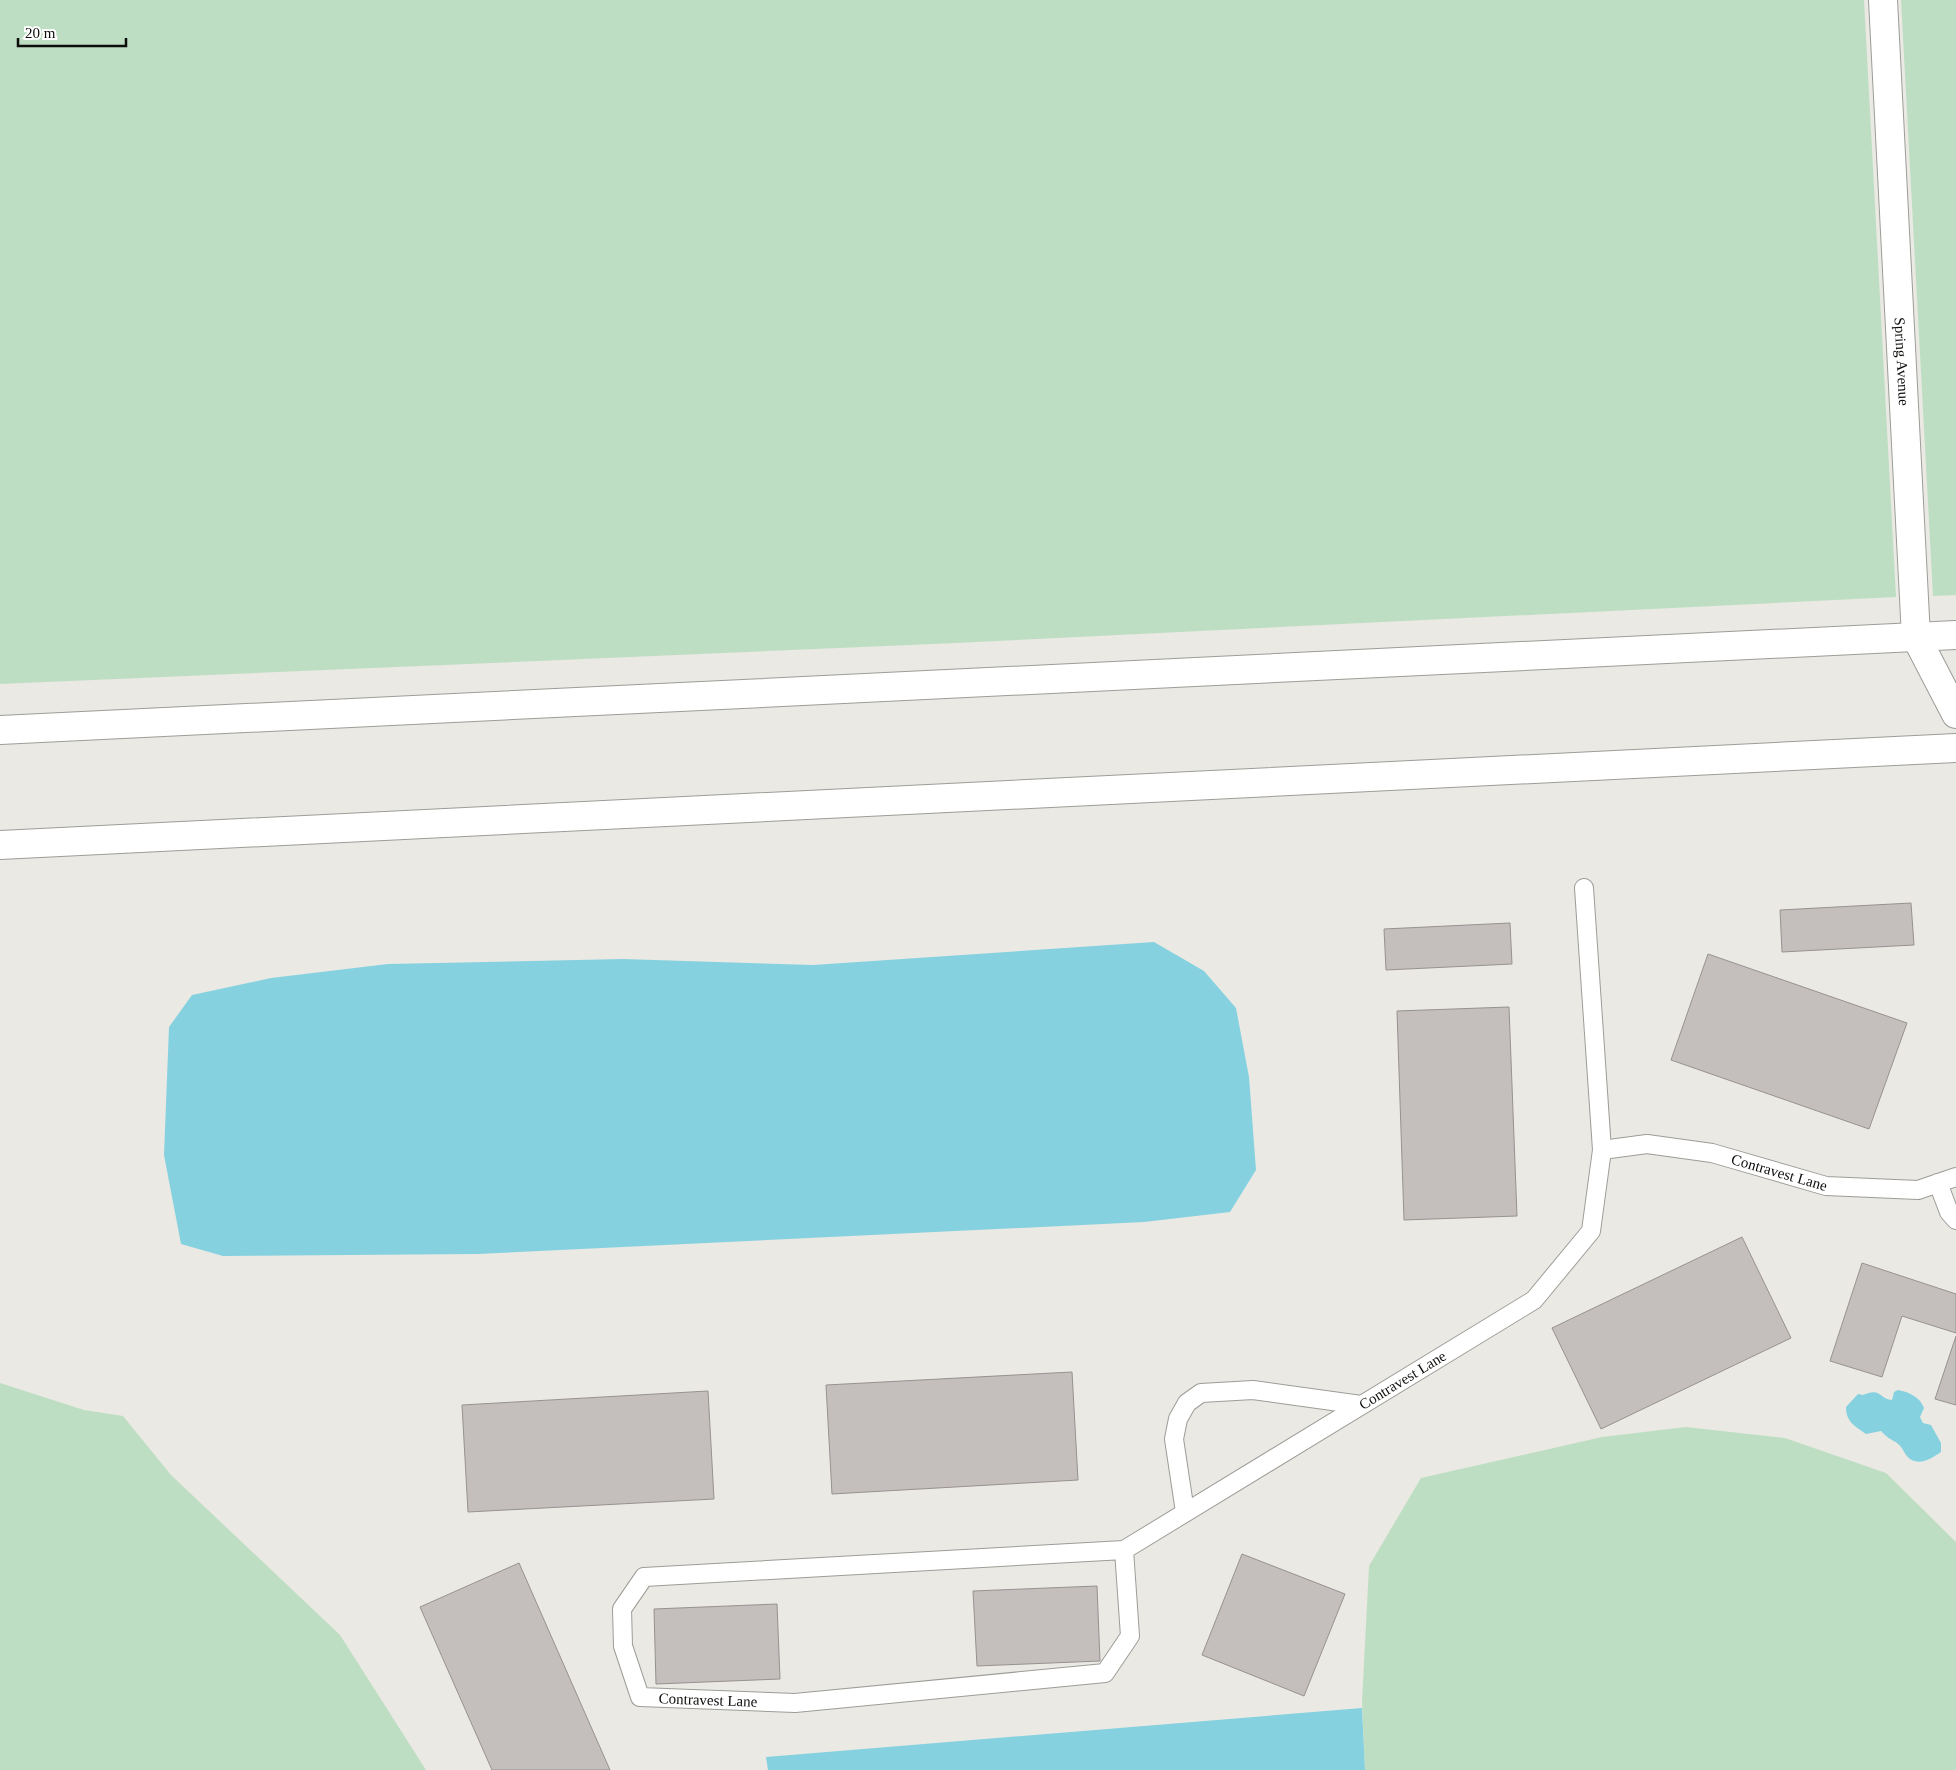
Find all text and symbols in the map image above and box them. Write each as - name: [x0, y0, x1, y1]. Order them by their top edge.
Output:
- scale bar: [18, 15, 125, 47]
- text: 20 m: [25, 25, 56, 41]
- street label: Spring Avenue: [1891, 317, 1912, 406]
- street label: Contravest Lane: [1730, 1151, 1829, 1194]
- street label: Contravest Lane: [1356, 1347, 1449, 1413]
- street label: Contravest Lane: [658, 1690, 758, 1710]

